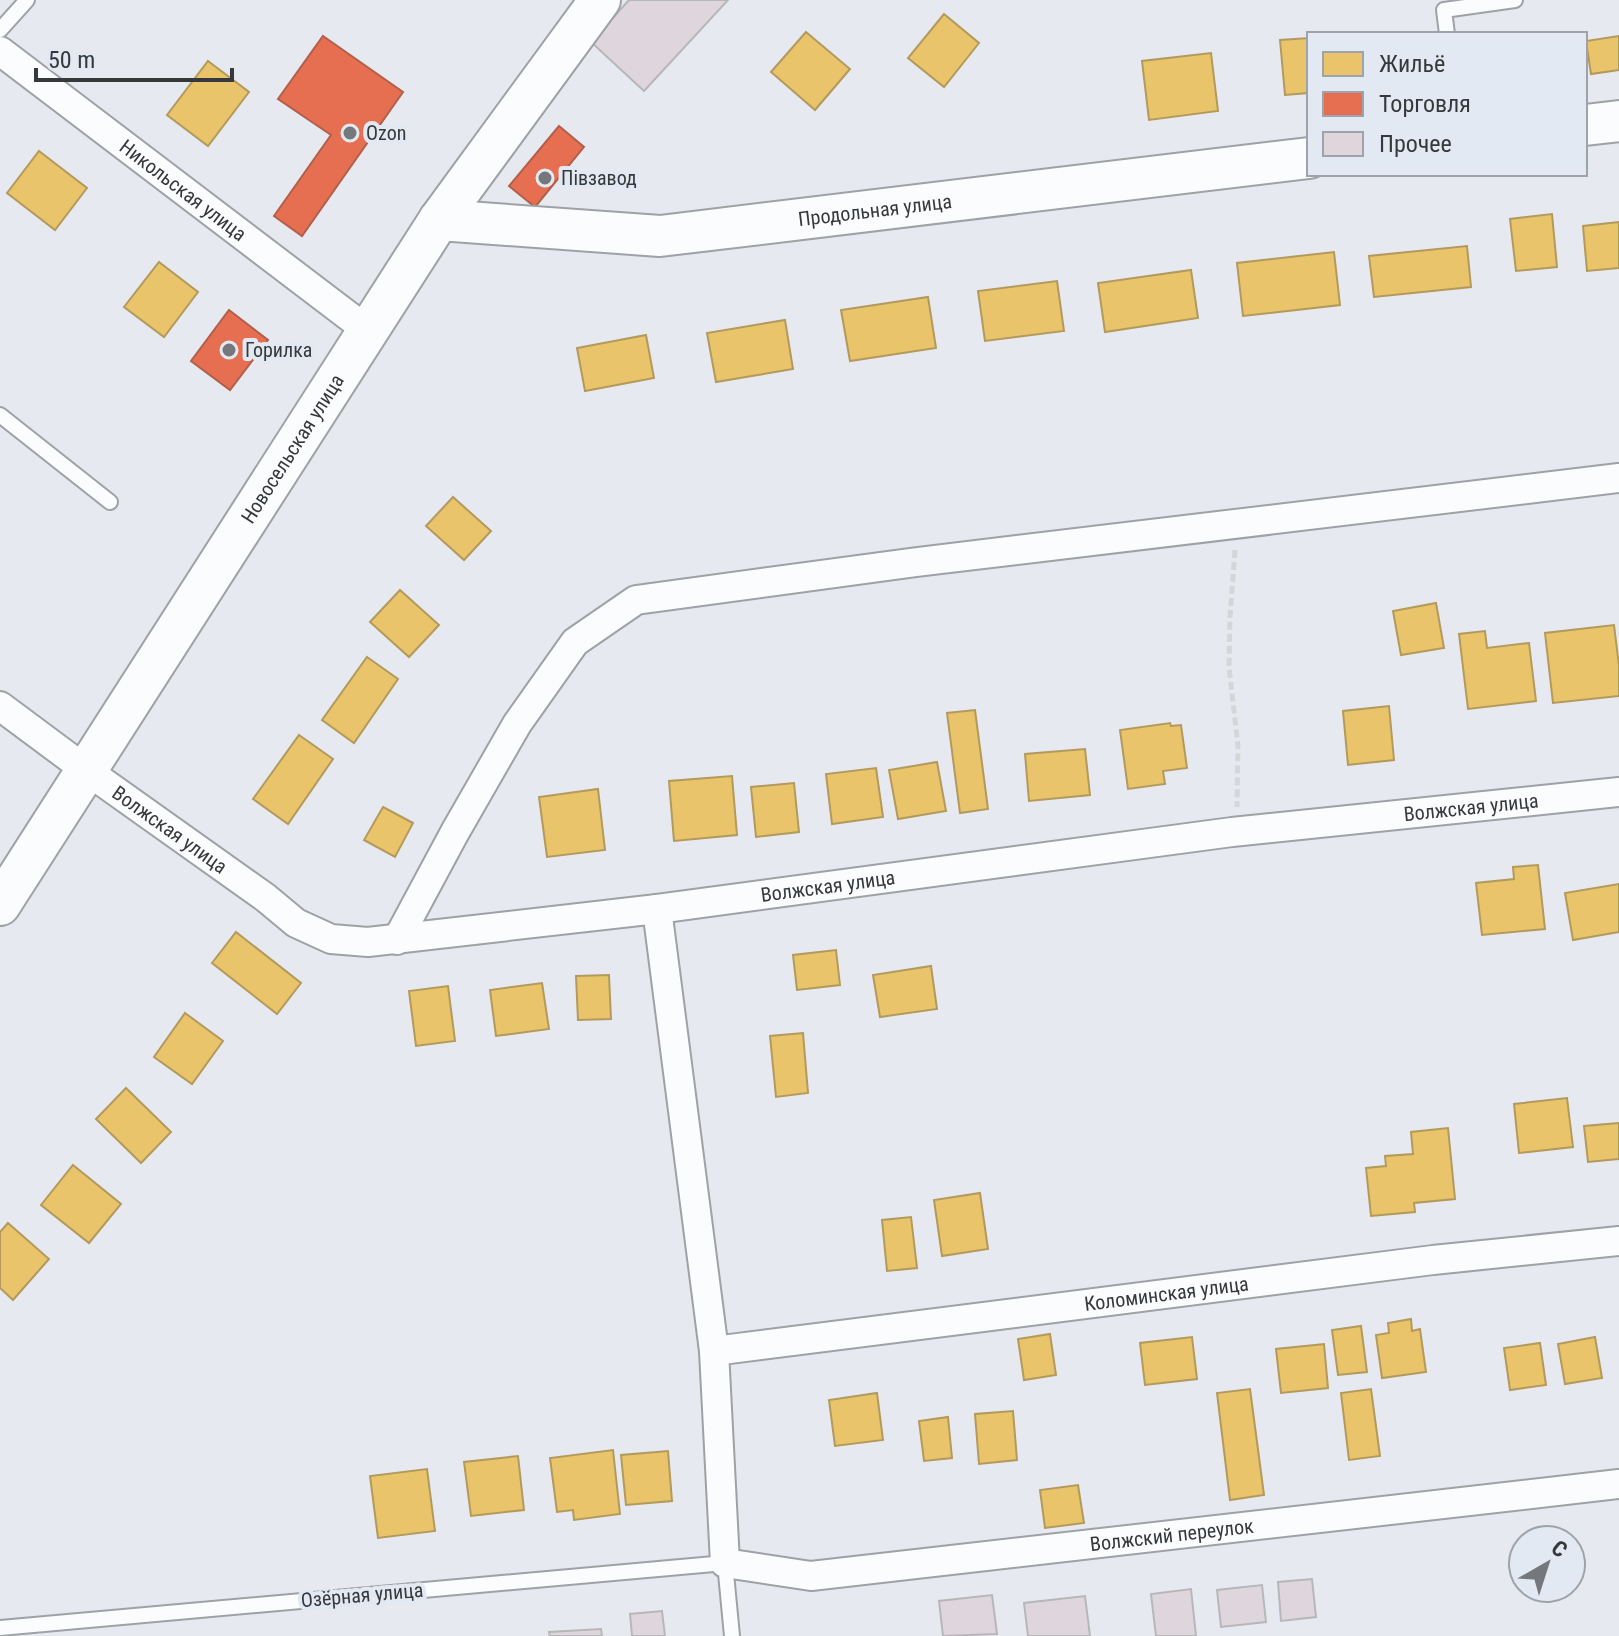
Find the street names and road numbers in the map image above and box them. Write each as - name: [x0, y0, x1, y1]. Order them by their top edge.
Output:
- street label: Никольская улица: [115, 134, 251, 246]
- street label: Продольная улица: [797, 189, 953, 231]
- street label: Новосельская улица: [236, 370, 349, 528]
- street label: Волжская улица: [108, 781, 232, 879]
- street label: Волжская улица: [1402, 788, 1539, 826]
- street label: Волжская улица: [759, 865, 896, 907]
- street label: Коломинская улица: [1083, 1271, 1250, 1316]
- street label: Волжский переулок: [1089, 1514, 1255, 1556]
- street label: Озёрная улица: [300, 1578, 424, 1612]

